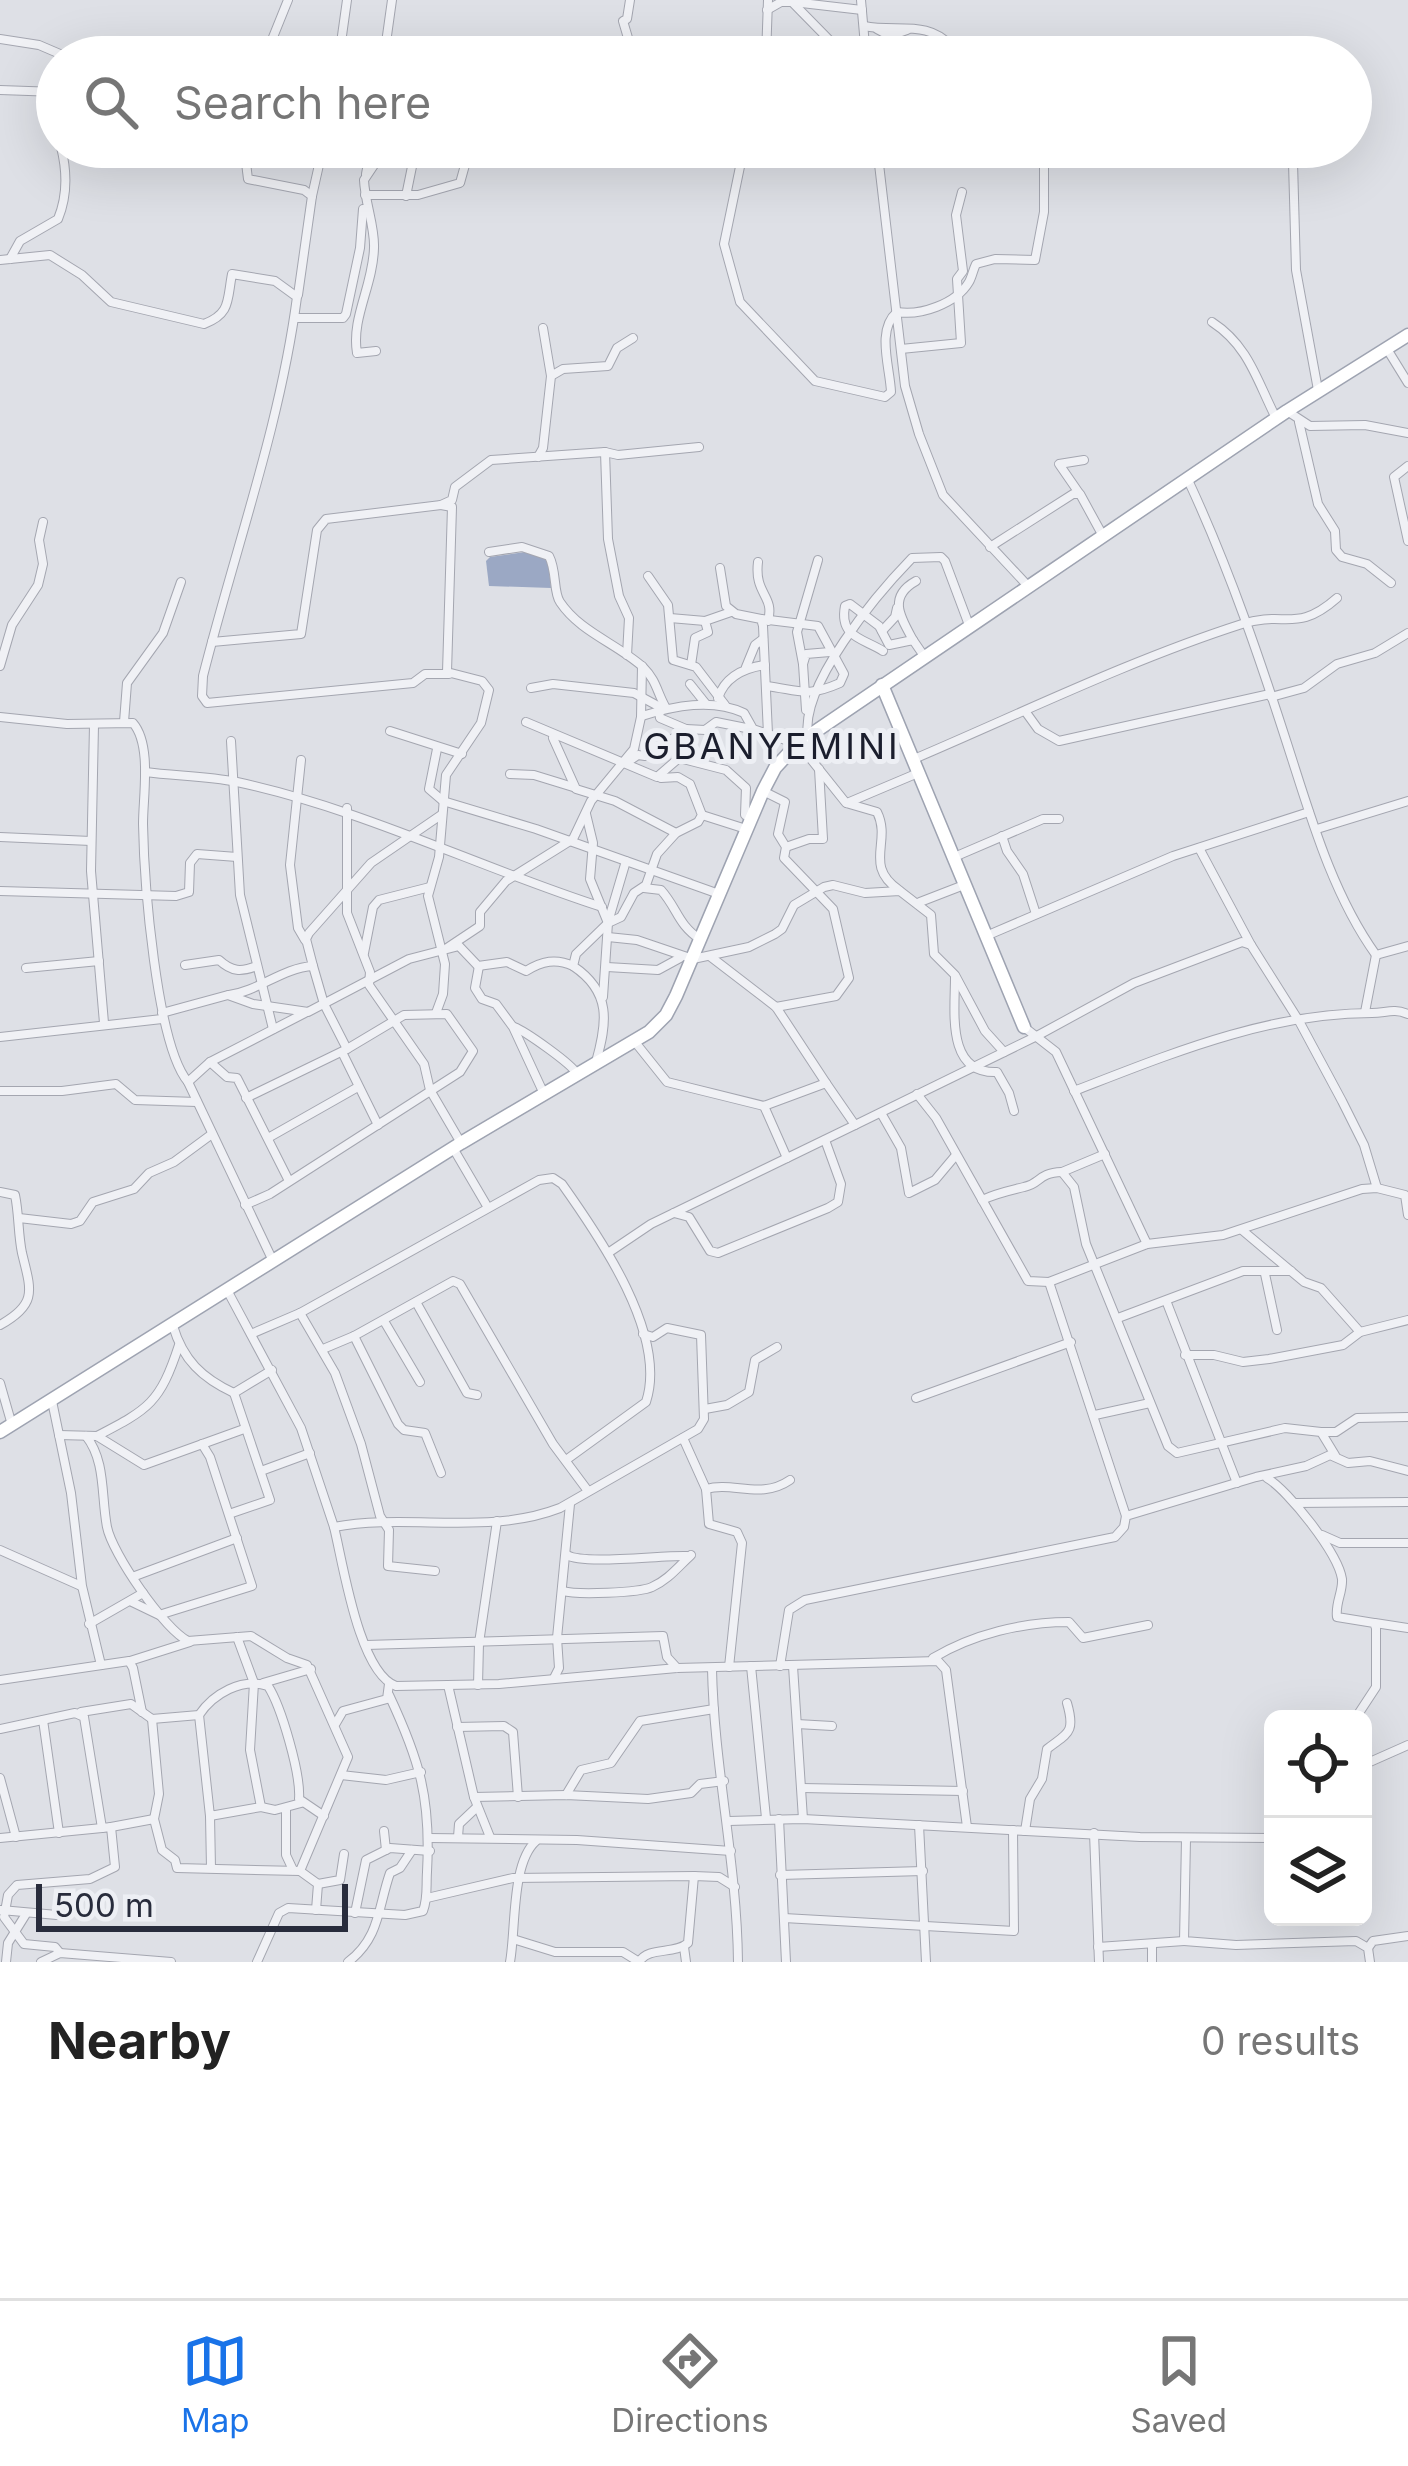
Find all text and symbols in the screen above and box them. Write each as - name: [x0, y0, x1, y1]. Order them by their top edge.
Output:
- search box: [36, 36, 1372, 168]
- icon: search: [78, 69, 144, 135]
- text: Search here: [174, 75, 431, 130]
- district label: GBANYEMINI: [643, 724, 901, 768]
- map controls: [1264, 1710, 1372, 1926]
- button: locate: [1264, 1710, 1372, 1818]
- button: layers: [1264, 1818, 1372, 1926]
- scale bar: [36, 1878, 348, 1931]
- text: 500 m: [54, 1885, 154, 1925]
- text: Nearby: [48, 2010, 231, 2071]
- text: 0 results: [1201, 2017, 1360, 2064]
- tab: Map: [181, 2328, 249, 2440]
- tab: Directions: [611, 2328, 769, 2440]
- tab: Saved: [1130, 2328, 1227, 2440]

